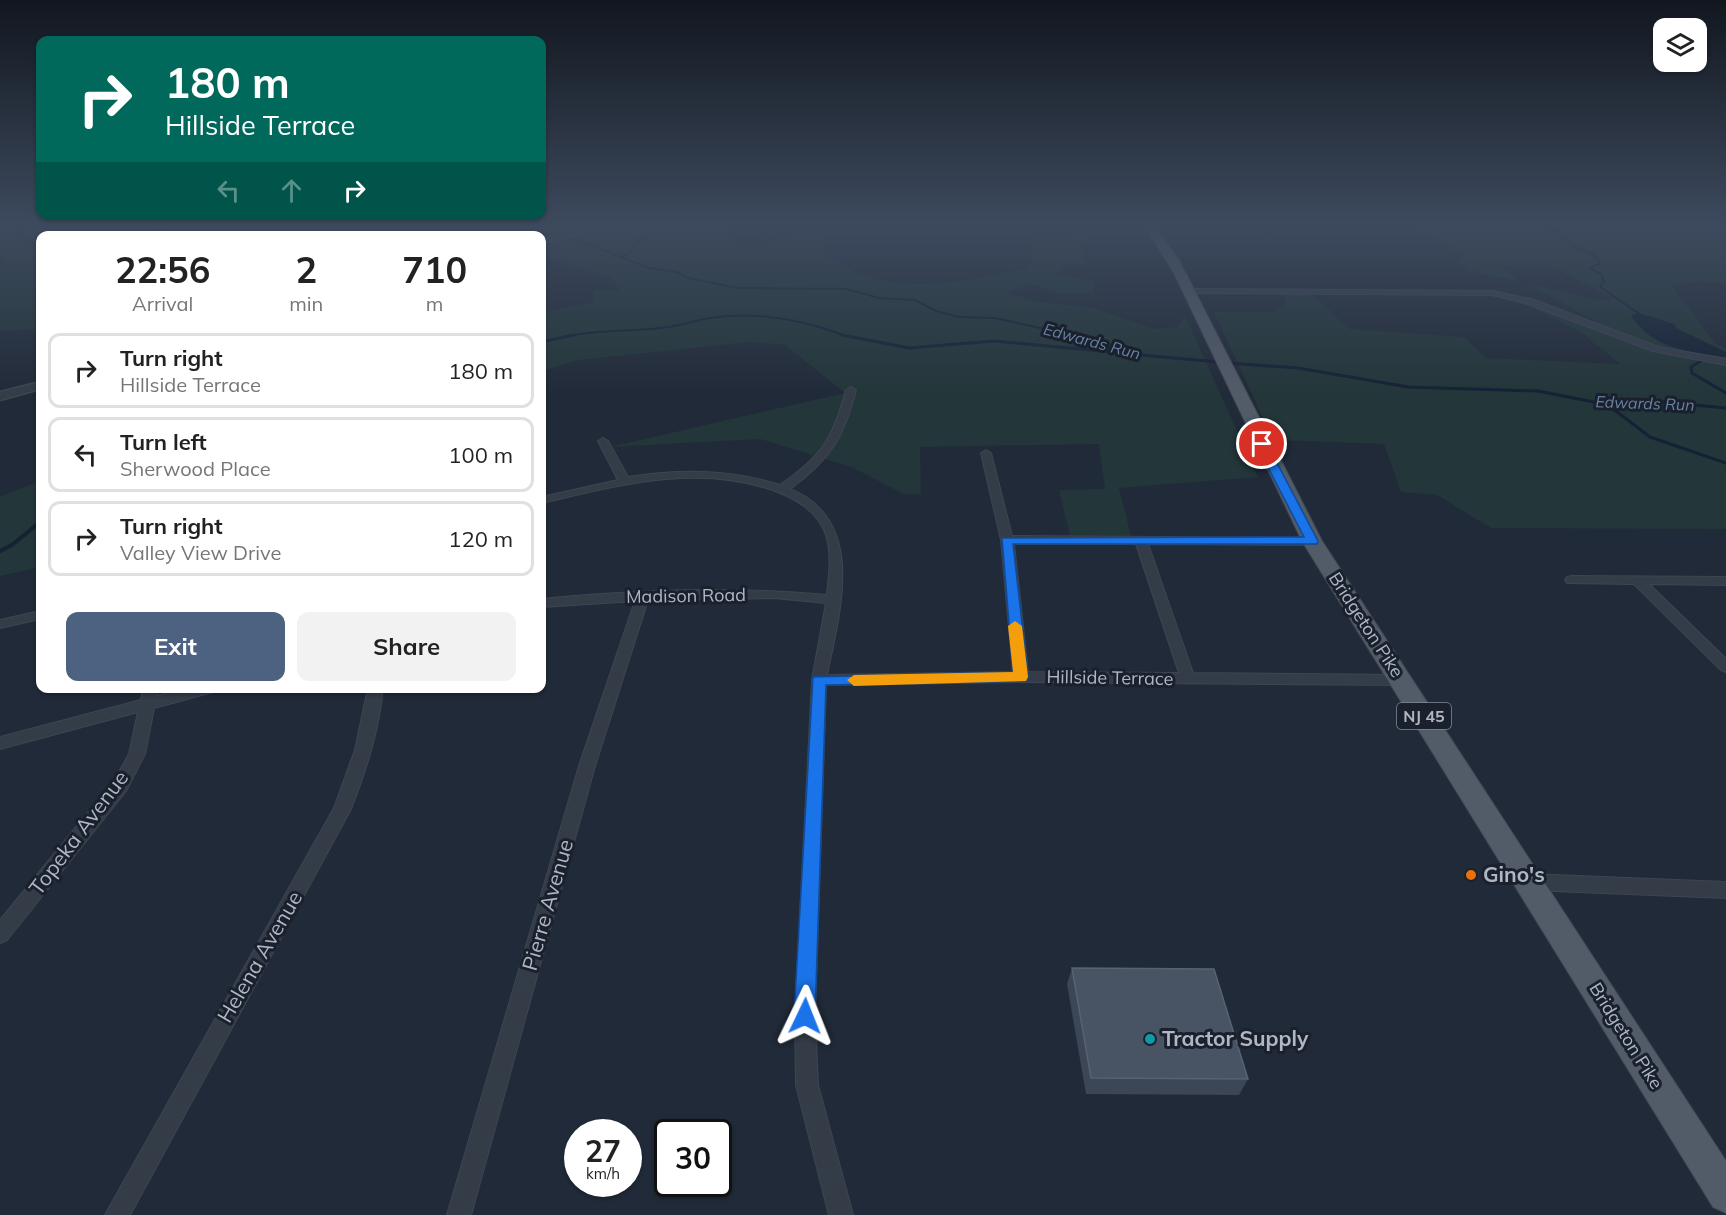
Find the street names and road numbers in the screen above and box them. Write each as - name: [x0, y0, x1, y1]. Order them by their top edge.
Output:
- street label: Bridgeton Pike: [1324, 568, 1409, 682]
- street label: Madison Road: [626, 583, 746, 608]
- street label: Hillside Terrace: [1046, 665, 1174, 690]
- road number: NJ 45: [1397, 703, 1451, 729]
- street label: Topeka Avenue: [23, 765, 133, 900]
- street label: Pierre Avenue: [516, 836, 578, 973]
- street label: Helena Avenue: [211, 886, 307, 1027]
- street label: Bridgeton Pike: [1585, 978, 1668, 1093]

